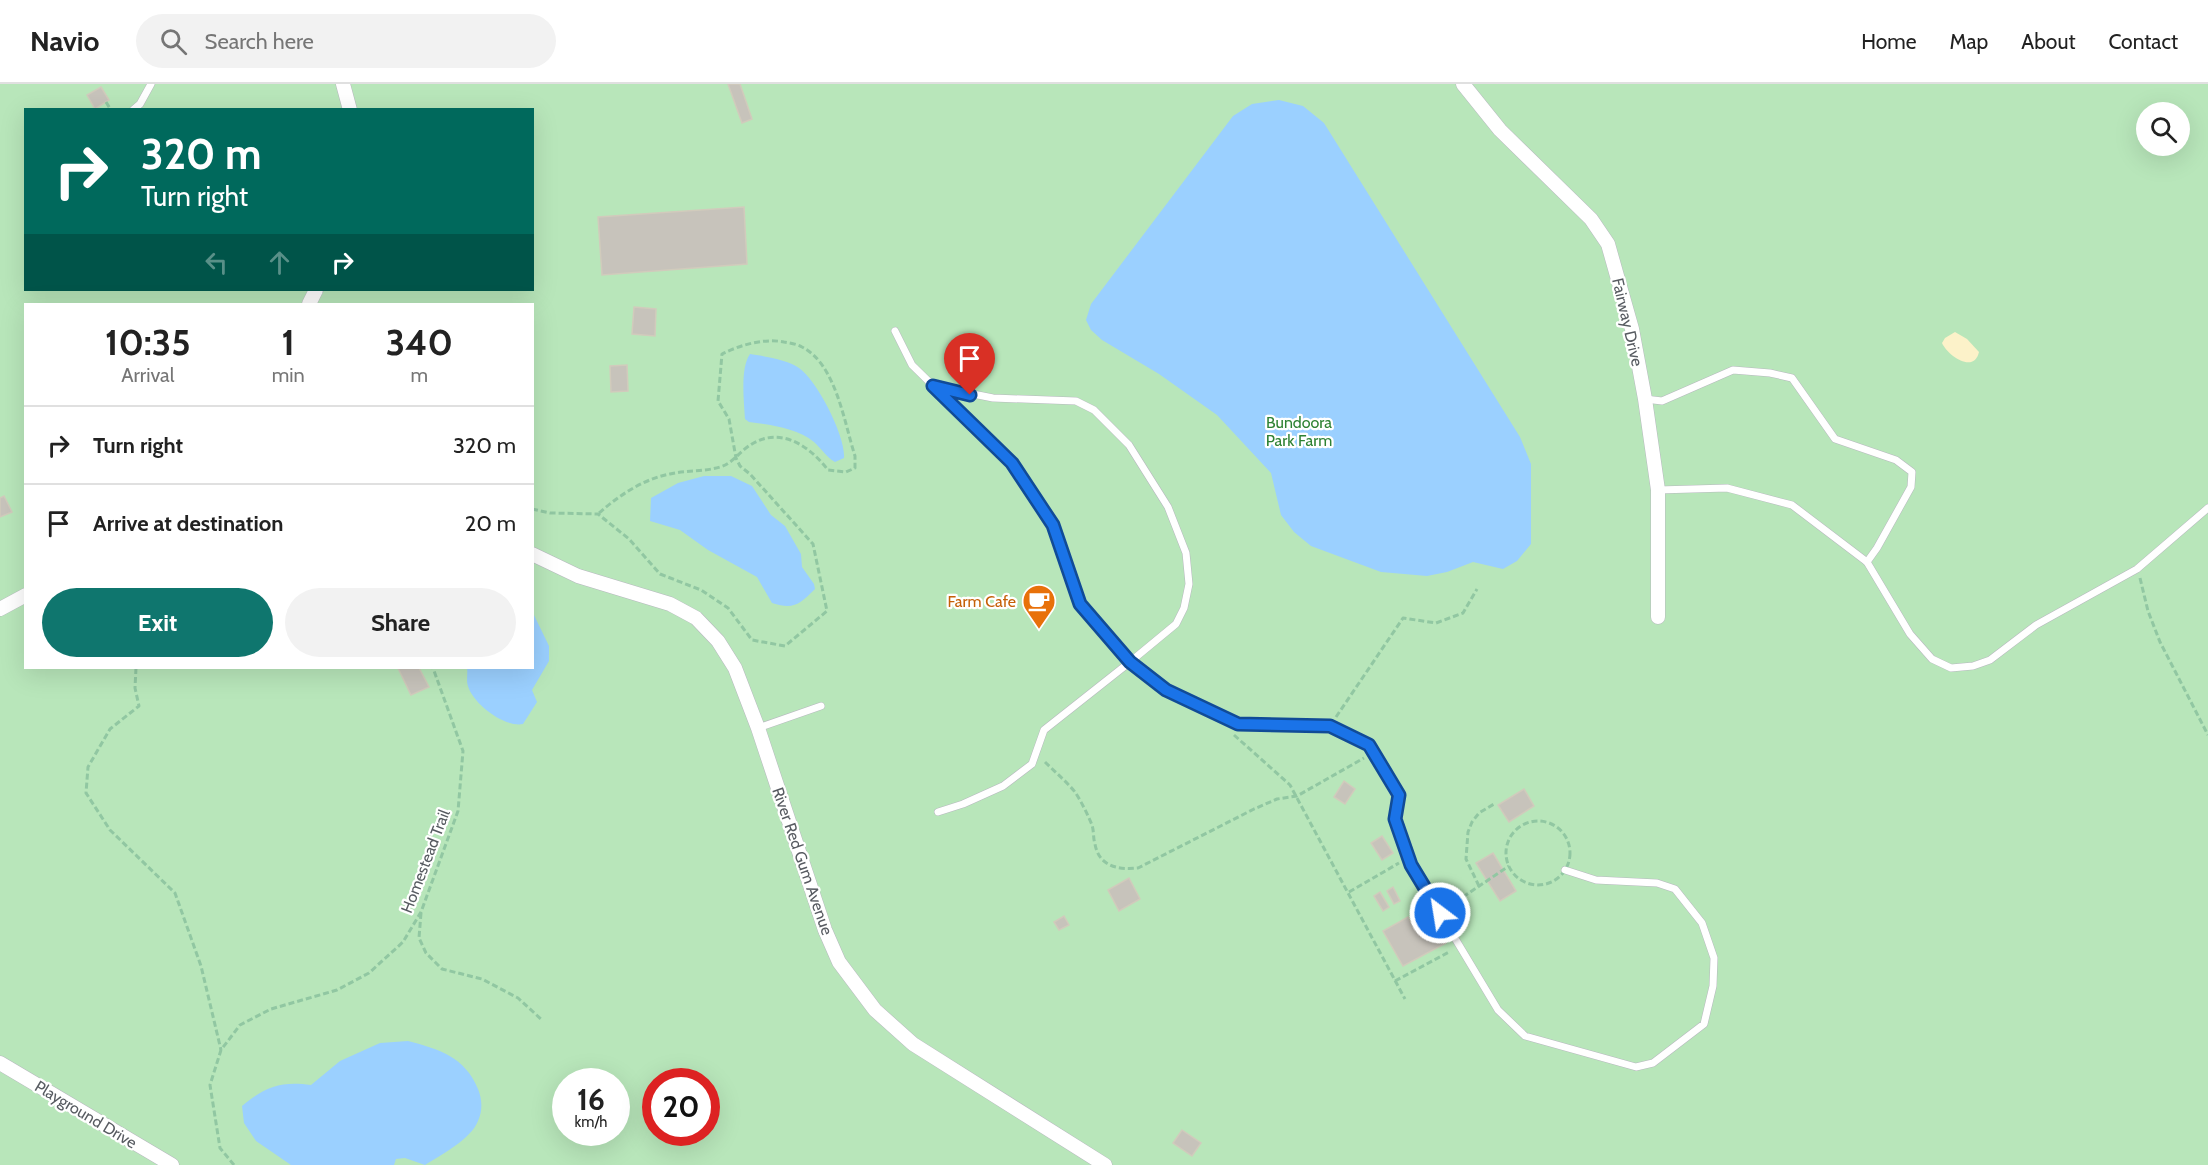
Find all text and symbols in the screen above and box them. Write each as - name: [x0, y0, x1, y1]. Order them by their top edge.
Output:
- search box: [136, 14, 556, 68]
- text: Navio: [30, 24, 100, 58]
- icon: search: [157, 25, 190, 58]
- text: Search here: [205, 28, 314, 55]
- text: Home: [1861, 29, 1917, 54]
- text: Map: [1950, 29, 1988, 54]
- text: About: [2021, 29, 2075, 54]
- text: Contact: [2108, 29, 2178, 54]
- map controls: [2136, 102, 2190, 156]
- button: search: [2136, 102, 2190, 156]
- text: 320 m: [141, 128, 261, 180]
- icon: right: [42, 132, 120, 210]
- text: Turn right: [141, 180, 248, 213]
- icon: left: [200, 246, 233, 279]
- icon: ahead: [263, 246, 296, 279]
- icon: right: [326, 246, 359, 279]
- street label: Fairway Drive: [1608, 276, 1647, 368]
- text: 10:35: [105, 320, 191, 364]
- text: 1: [281, 320, 295, 364]
- text: 340: [386, 320, 453, 364]
- pin: [944, 333, 995, 395]
- icon: arrive: [953, 342, 986, 375]
- text: Arrival: [121, 363, 174, 387]
- text: min: [272, 363, 305, 387]
- text: m: [411, 363, 428, 387]
- park label: Bundoora Park Farm: [1266, 413, 1332, 450]
- icon: right: [42, 429, 75, 462]
- text: Turn right: [93, 432, 183, 459]
- text: 320 m: [453, 432, 516, 459]
- icon: arrive: [42, 507, 75, 540]
- text: Arrive at destination: [93, 510, 283, 537]
- text: 20 m: [465, 510, 516, 537]
- cafe icon: Farm Cafe: [1021, 583, 1057, 630]
- button: Exit: [42, 588, 273, 657]
- button: Share: [285, 588, 516, 657]
- place label: Farm Cafe: [947, 592, 1016, 611]
- street label: River Red Gum Avenue: [768, 785, 837, 937]
- street label: Homestead Trail: [397, 807, 454, 916]
- position arrow: [1408, 881, 1472, 945]
- speed limit sign: 20: [642, 1068, 720, 1146]
- street label: Playground Drive: [31, 1077, 140, 1152]
- text: 16: [577, 1081, 605, 1118]
- text: km/h: [575, 1113, 607, 1131]

